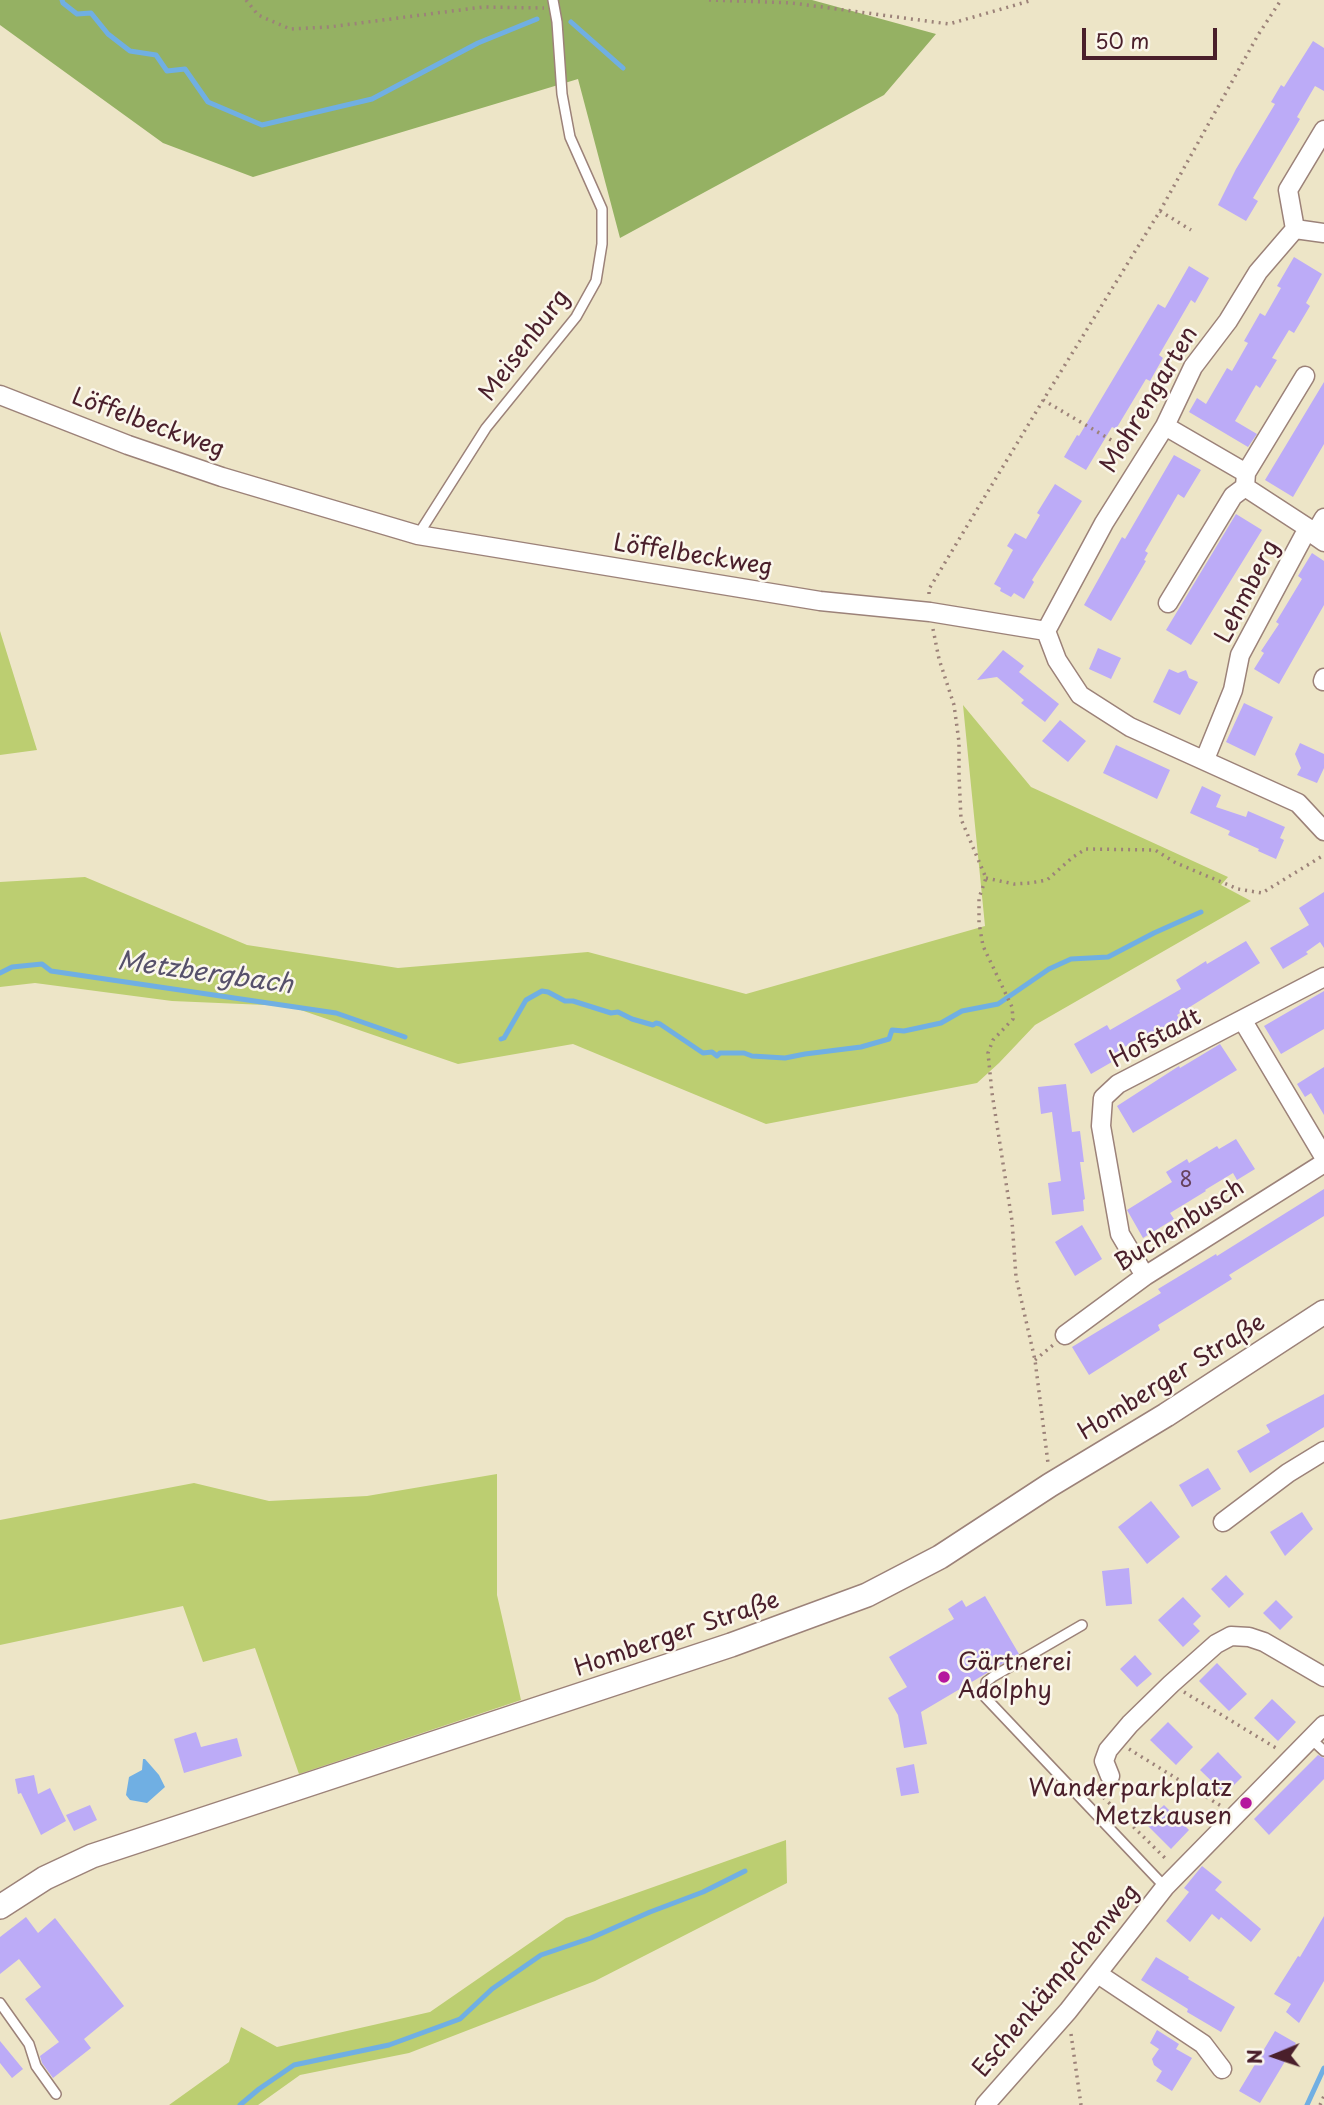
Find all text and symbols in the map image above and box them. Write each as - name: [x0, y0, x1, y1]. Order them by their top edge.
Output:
- scale bar: [1086, 14, 1221, 58]
- text: 50 m: [1095, 24, 1149, 56]
- street label: Meisenburg: [474, 285, 576, 407]
- street label: Mohrengarten: [1095, 322, 1205, 478]
- street label: Löffelbeckweg: [68, 383, 228, 465]
- street label: Löffelbeckweg: [611, 529, 775, 583]
- street label: Lehmberg: [1210, 536, 1286, 648]
- water label: Metzbergbach: [115, 946, 295, 1002]
- street label: Hofstadt: [1105, 1003, 1207, 1075]
- house number: 8: [1179, 1168, 1193, 1194]
- street label: Buchenbusch: [1110, 1174, 1250, 1278]
- street label: Homberger Straße: [1073, 1309, 1271, 1447]
- street label: Homberger Straße: [571, 1586, 783, 1684]
- place label: Gärtnerei Adolphy: [958, 1649, 1072, 1705]
- marker: Gärtnerei Adolphy: [936, 1669, 952, 1685]
- place label: Wanderparkplatz Metzkausen: [1029, 1775, 1232, 1831]
- marker: Wanderparkplatz Metzkausen: [1238, 1795, 1254, 1811]
- street label: Eschenkämpchenweg: [968, 1879, 1146, 2083]
- north arrow: [1240, 2021, 1310, 2091]
- text: N: [1240, 2049, 1268, 2065]

